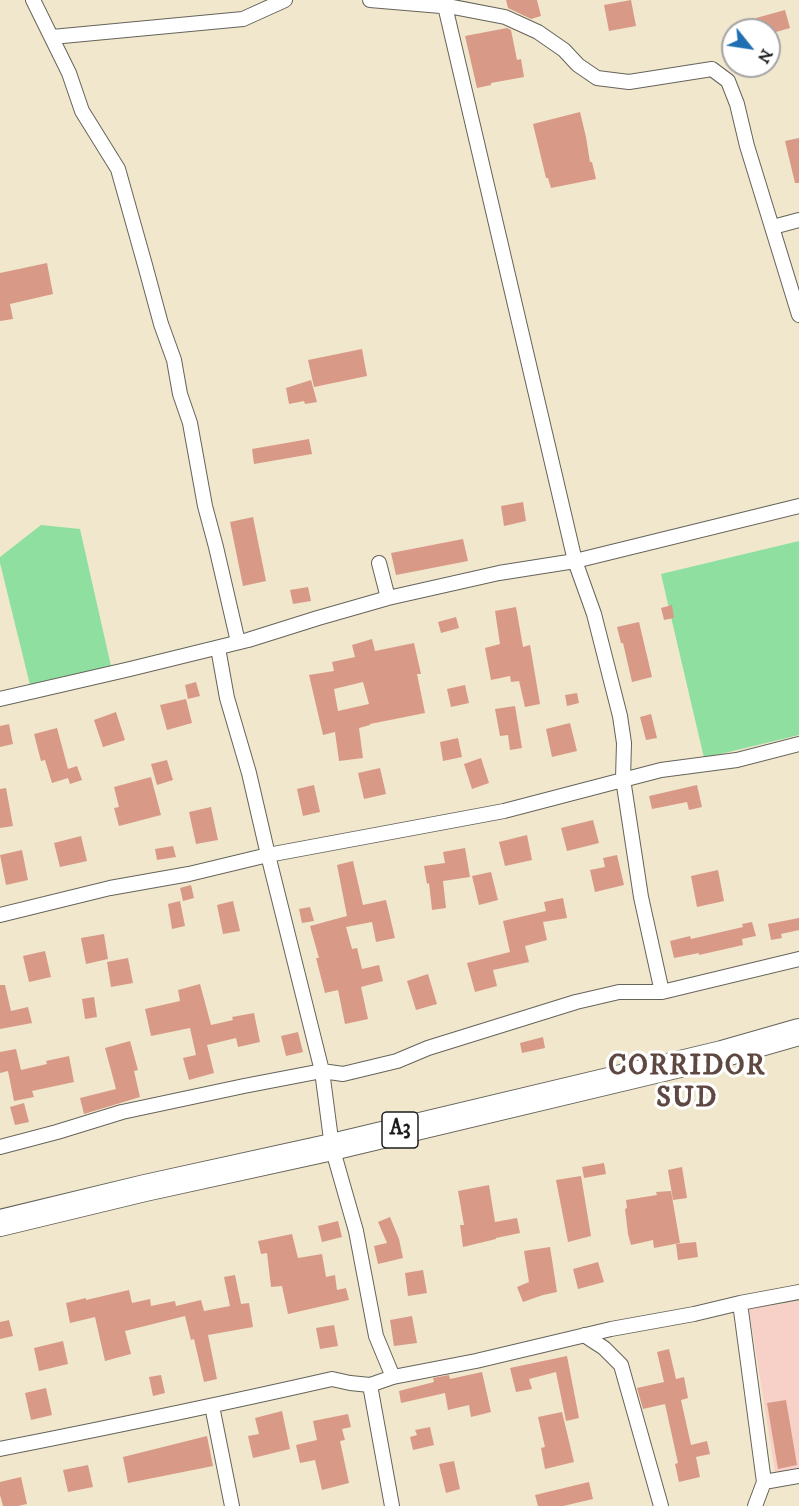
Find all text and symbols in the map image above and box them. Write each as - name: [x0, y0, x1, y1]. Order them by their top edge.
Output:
- north arrow: [721, 18, 781, 78]
- text: N: [753, 45, 777, 67]
- district label: CORRIDOR SUD: [608, 1051, 766, 1117]
- road number: A3: [382, 1112, 418, 1148]

